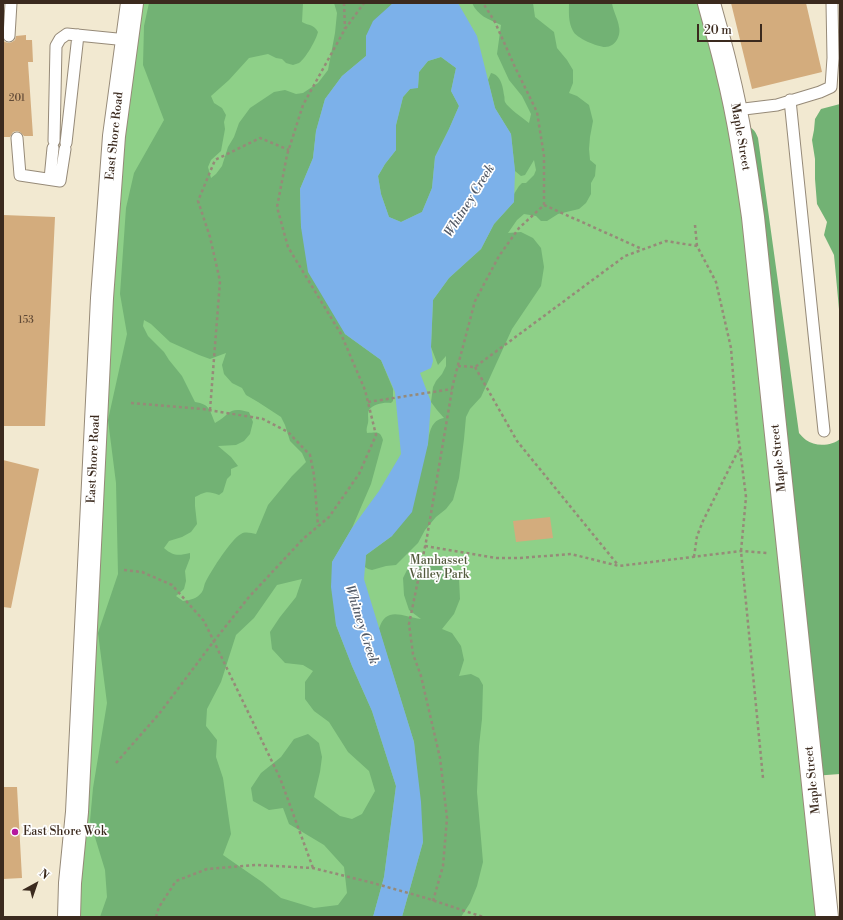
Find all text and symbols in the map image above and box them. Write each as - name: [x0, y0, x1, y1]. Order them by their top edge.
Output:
- scale bar: [699, 16, 764, 42]
- text: 20 m: [704, 23, 732, 38]
- street label: East Shore Road: [103, 91, 127, 181]
- house number: 201: [9, 93, 25, 105]
- street label: Maple Street: [727, 102, 753, 172]
- water label: Whitney Creek: [441, 162, 499, 240]
- house number: 153: [18, 315, 34, 327]
- street label: East Shore Road: [84, 414, 104, 504]
- street label: Maple Street: [768, 423, 790, 493]
- park label: Manhasset Valley Park: [409, 554, 469, 582]
- water label: Whitney Creek: [341, 583, 381, 667]
- street label: Maple Street: [802, 745, 824, 815]
- place label: East Shore Wok: [23, 825, 107, 839]
- marker: East Shore Wok: [10, 827, 20, 837]
- north arrow: [16, 864, 56, 904]
- text: N: [36, 867, 52, 883]

